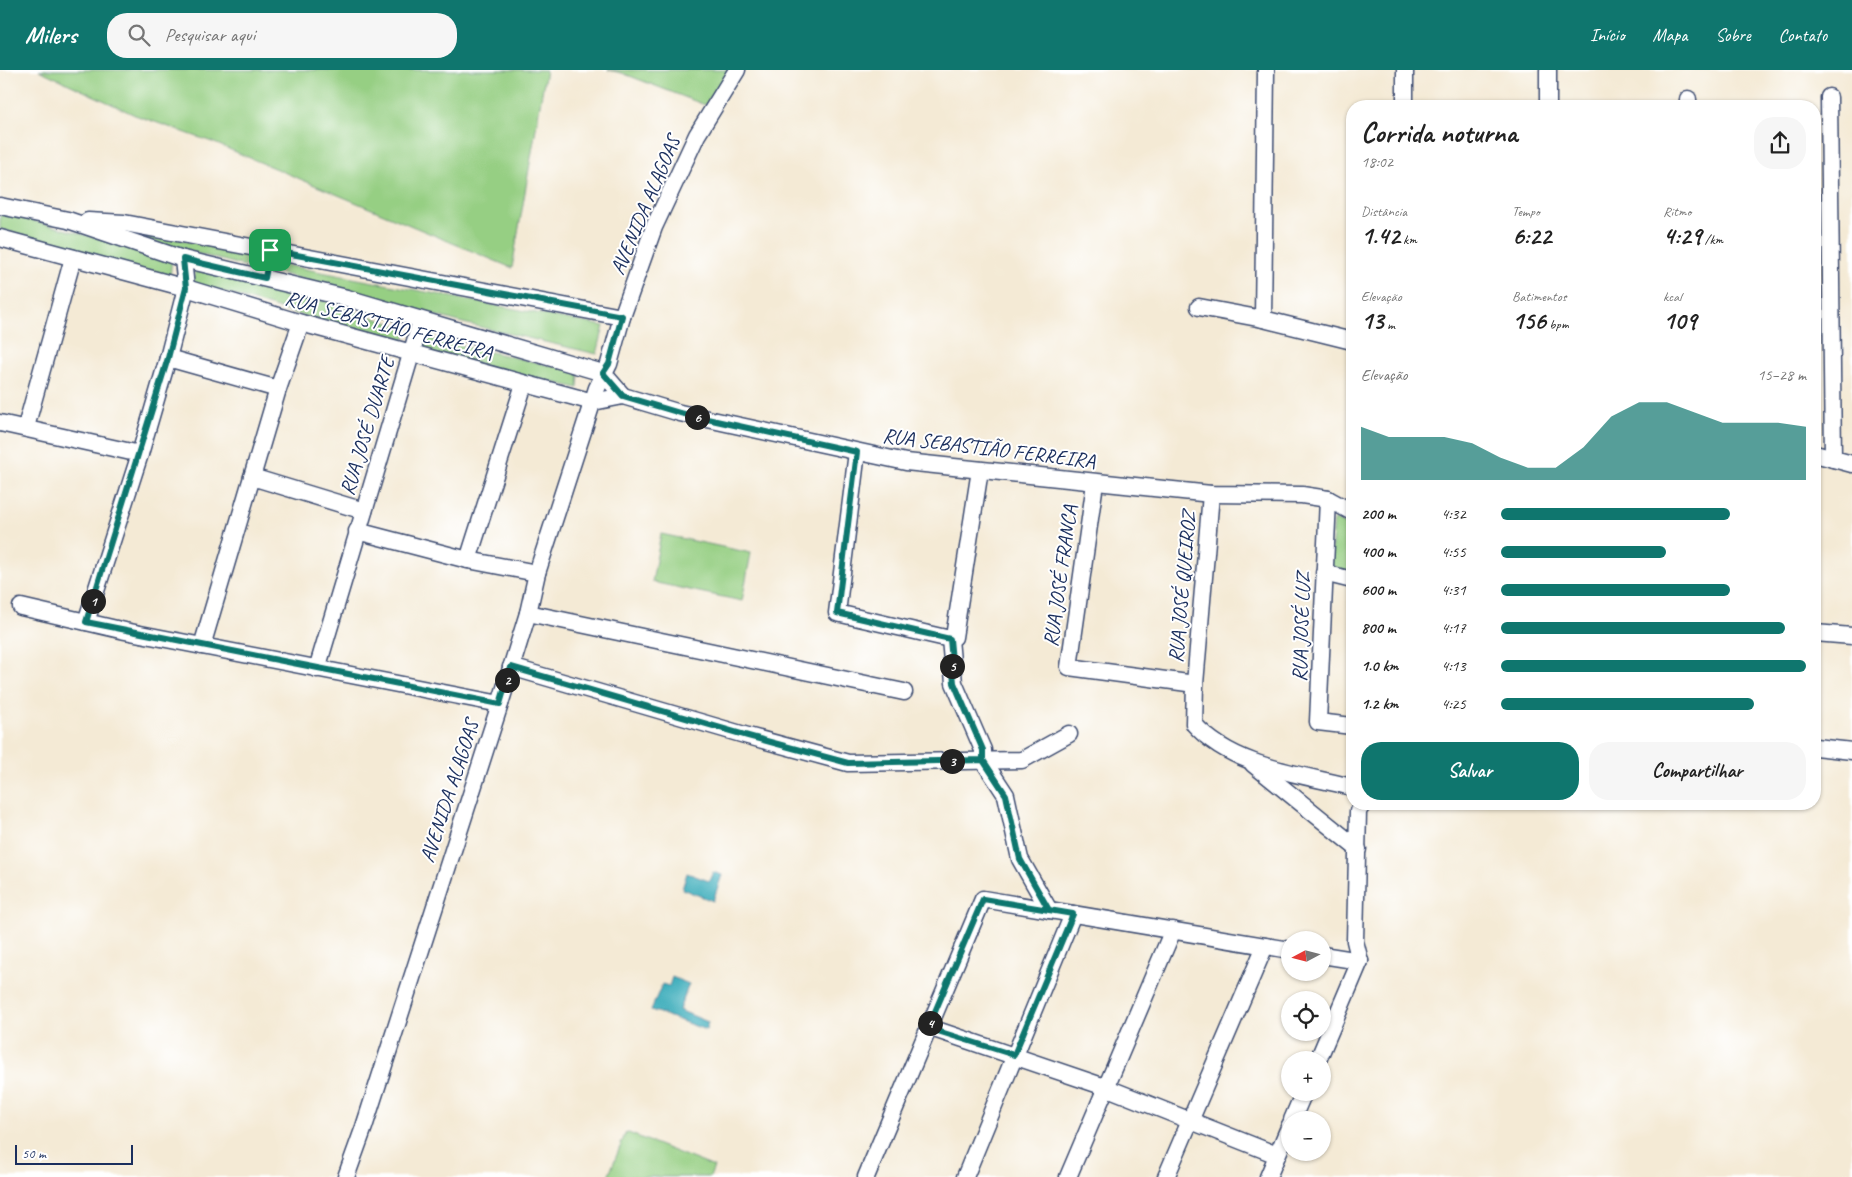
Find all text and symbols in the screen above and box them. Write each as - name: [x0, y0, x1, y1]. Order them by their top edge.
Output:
- search box: [107, 13, 457, 58]
- text: Milers: [25, 20, 77, 50]
- icon: search: [125, 21, 153, 49]
- text: Pesquisar aqui: [165, 23, 255, 47]
- text: Início: [1590, 24, 1625, 46]
- text: Mapa: [1653, 24, 1687, 46]
- text: Sobre: [1715, 24, 1751, 46]
- text: Contato: [1779, 24, 1827, 46]
- text: Corrida noturna: [1361, 115, 1517, 150]
- button: share: [1754, 117, 1806, 169]
- street label: AVENIDA ALAGOAS: [604, 129, 687, 278]
- text: 18:02: [1361, 152, 1393, 172]
- text: Distância: [1361, 203, 1407, 220]
- text: Tempo: [1512, 203, 1540, 220]
- text: Ritmo: [1663, 203, 1691, 220]
- text: 1.42: [1361, 220, 1400, 252]
- text: 6:22: [1512, 220, 1551, 252]
- text: 4:29: [1663, 220, 1701, 252]
- pin: [249, 229, 291, 271]
- text: km: [1400, 231, 1417, 248]
- text: /km: [1701, 231, 1723, 248]
- icon: arrive: [256, 236, 284, 264]
- street label: RUA SEBASTIÃO FERREIRA: [282, 285, 496, 365]
- text: Elevação: [1361, 288, 1402, 305]
- text: Batimentos: [1512, 288, 1566, 305]
- text: kcal: [1663, 288, 1682, 305]
- text: 13: [1361, 305, 1384, 337]
- text: 156: [1512, 305, 1546, 337]
- text: 109: [1663, 305, 1696, 337]
- text: m: [1384, 316, 1395, 333]
- text: bpm: [1546, 316, 1569, 333]
- street label: RUA JOSÉ DUARTE: [334, 351, 401, 498]
- text: Elevação: [1361, 365, 1407, 385]
- text: 15–28 m: [1757, 365, 1806, 385]
- pin: 6: [684, 404, 710, 430]
- text: 6: [694, 409, 701, 426]
- street label: RUA SEBASTIÃO FERREIRA: [881, 422, 1097, 474]
- street label: RUA JOSÉ FRANCA: [1037, 503, 1083, 648]
- text: 200 m: [1361, 504, 1396, 524]
- text: 4:32: [1441, 504, 1466, 524]
- street label: RUA JOSÉ QUEIROZ: [1162, 507, 1202, 664]
- text: 400 m: [1361, 542, 1396, 562]
- text: 4:55: [1441, 542, 1466, 562]
- street label: RUA JOSÉ LUZ: [1286, 569, 1316, 682]
- text: 600 m: [1361, 580, 1396, 600]
- text: 4:31: [1441, 580, 1466, 600]
- pin: 1: [80, 588, 106, 614]
- text: 1: [90, 593, 97, 610]
- text: 800 m: [1361, 618, 1396, 638]
- text: 4:17: [1441, 618, 1466, 638]
- pin: 5: [940, 654, 964, 678]
- text: 1.0 km: [1361, 656, 1398, 676]
- text: 4:13: [1441, 656, 1466, 676]
- text: 5: [949, 658, 956, 675]
- pin: 2: [494, 668, 520, 692]
- text: 2: [504, 672, 511, 689]
- text: 1.2 km: [1361, 694, 1398, 714]
- text: 4:25: [1441, 694, 1466, 714]
- street label: AVENIDA ALAGOAS: [414, 714, 485, 866]
- button: Salvar: [1361, 742, 1579, 800]
- button: Compartilhar: [1589, 742, 1806, 800]
- pin: 3: [940, 748, 964, 774]
- text: 3: [949, 753, 956, 770]
- north arrow: [1281, 931, 1331, 981]
- map controls: [1281, 931, 1331, 1161]
- button: locate: [1281, 991, 1331, 1041]
- pin: 4: [918, 1010, 942, 1036]
- text: 4: [927, 1015, 934, 1032]
- button: +: [1281, 1051, 1331, 1101]
- button: −: [1281, 1111, 1331, 1161]
- scale bar: [15, 1142, 132, 1165]
- text: 50 m: [22, 1145, 46, 1162]

